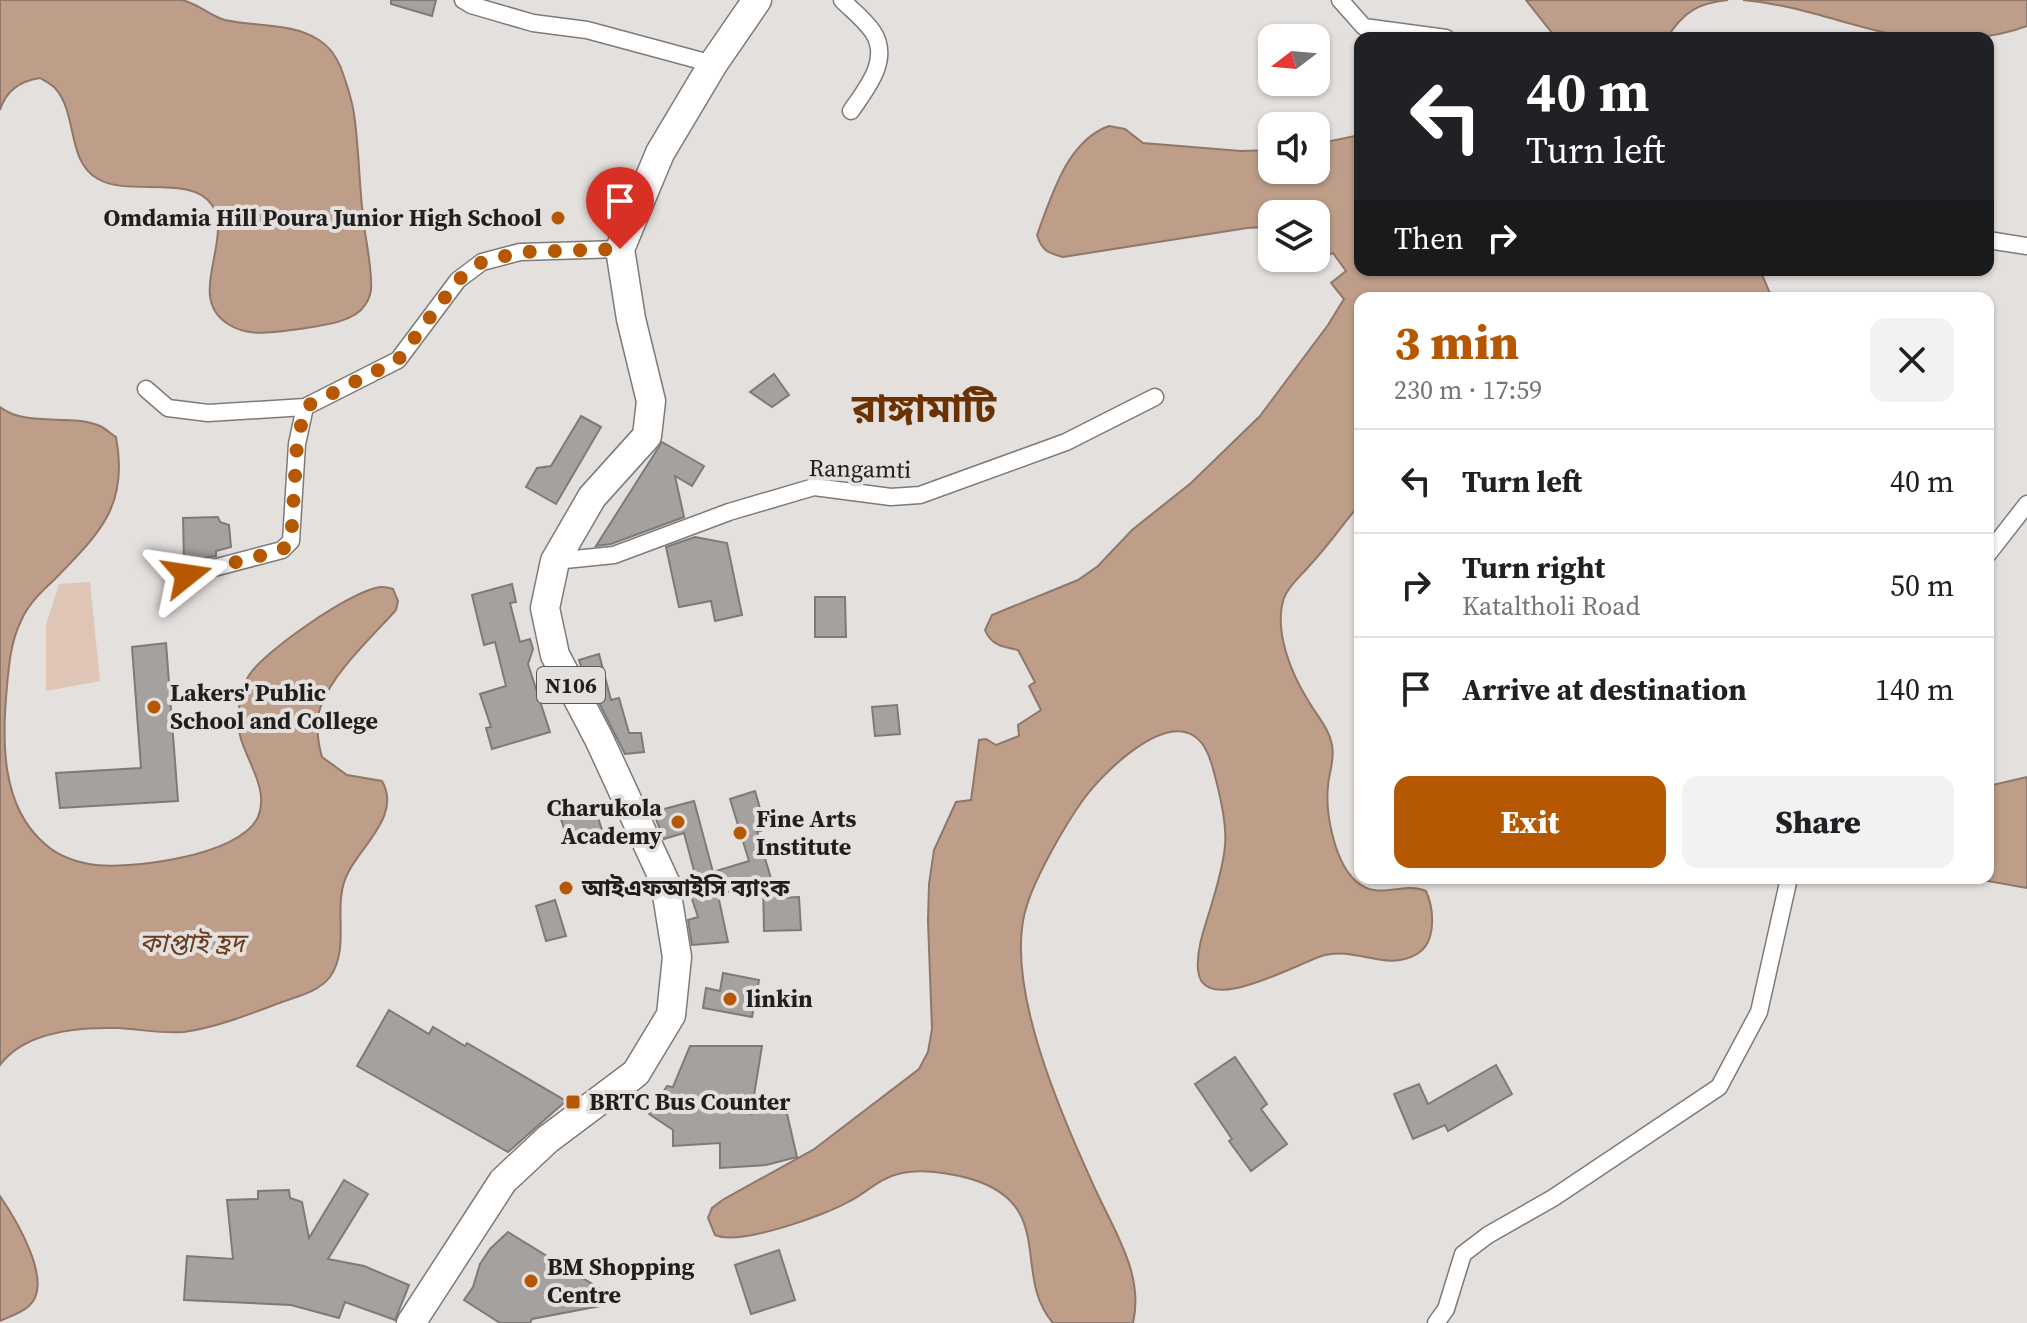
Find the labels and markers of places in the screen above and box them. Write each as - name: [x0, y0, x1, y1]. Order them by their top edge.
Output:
- pin: [586, 167, 654, 249]
- place label: Omdamia Hill Poura Junior High School: [103, 201, 542, 234]
- marker: Omdamia Hill Poura Junior High School: [549, 209, 567, 227]
- place label: Lakers' Public School and College: [170, 676, 378, 737]
- marker: Lakers' Public School and College: [145, 698, 163, 716]
- place label: Charukola Academy: [546, 791, 662, 852]
- place label: Fine Arts Institute: [756, 802, 857, 863]
- marker: Charukola Academy: [669, 813, 687, 831]
- marker: Fine Arts Institute: [731, 824, 749, 842]
- place label: আইএফআইসি ব্যাংক: [581, 871, 790, 904]
- marker: আইএফআইসি ব্যাংক: [557, 879, 575, 897]
- place label: linkin: [746, 982, 813, 1015]
- marker: linkin: [721, 990, 739, 1008]
- place label: BRTC Bus Counter: [589, 1085, 791, 1118]
- marker: BRTC Bus Counter: [564, 1093, 582, 1111]
- place label: BM Shopping Centre: [547, 1250, 694, 1311]
- marker: BM Shopping Centre: [522, 1272, 540, 1290]

